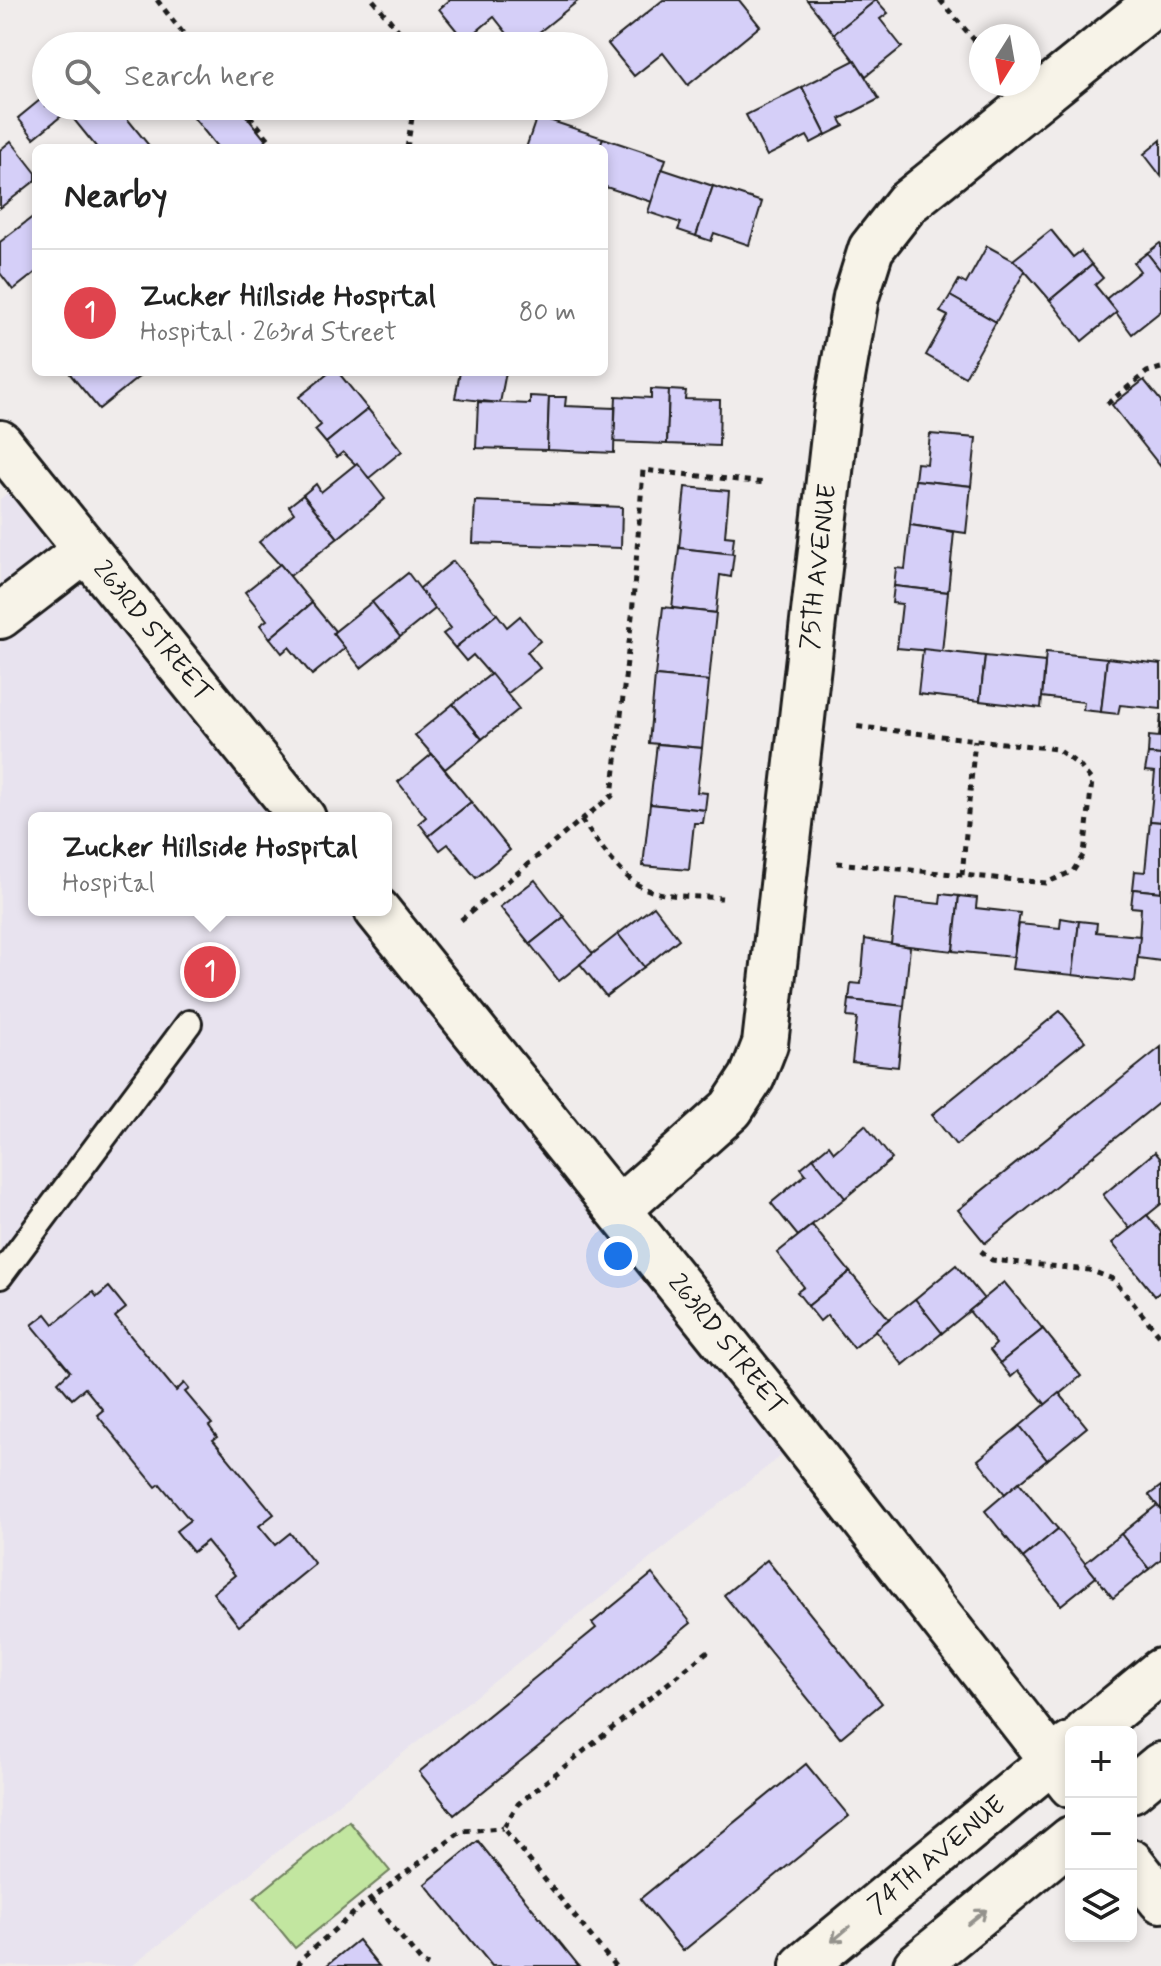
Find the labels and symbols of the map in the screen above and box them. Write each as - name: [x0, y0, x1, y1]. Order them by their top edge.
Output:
- north arrow: [969, 24, 1041, 96]
- street label: 75TH AVENUE: [793, 482, 845, 652]
- street label: 263RD STREET: [85, 554, 219, 709]
- pin: 1: [184, 942, 236, 1002]
- your location: [598, 1236, 638, 1276]
- street label: 263RD STREET: [660, 1267, 794, 1423]
- street label: 74TH AVENUE: [861, 1788, 1013, 1922]
- one-way arrow: [966, 1908, 987, 1925]
- one-way arrow: [831, 1925, 852, 1943]

